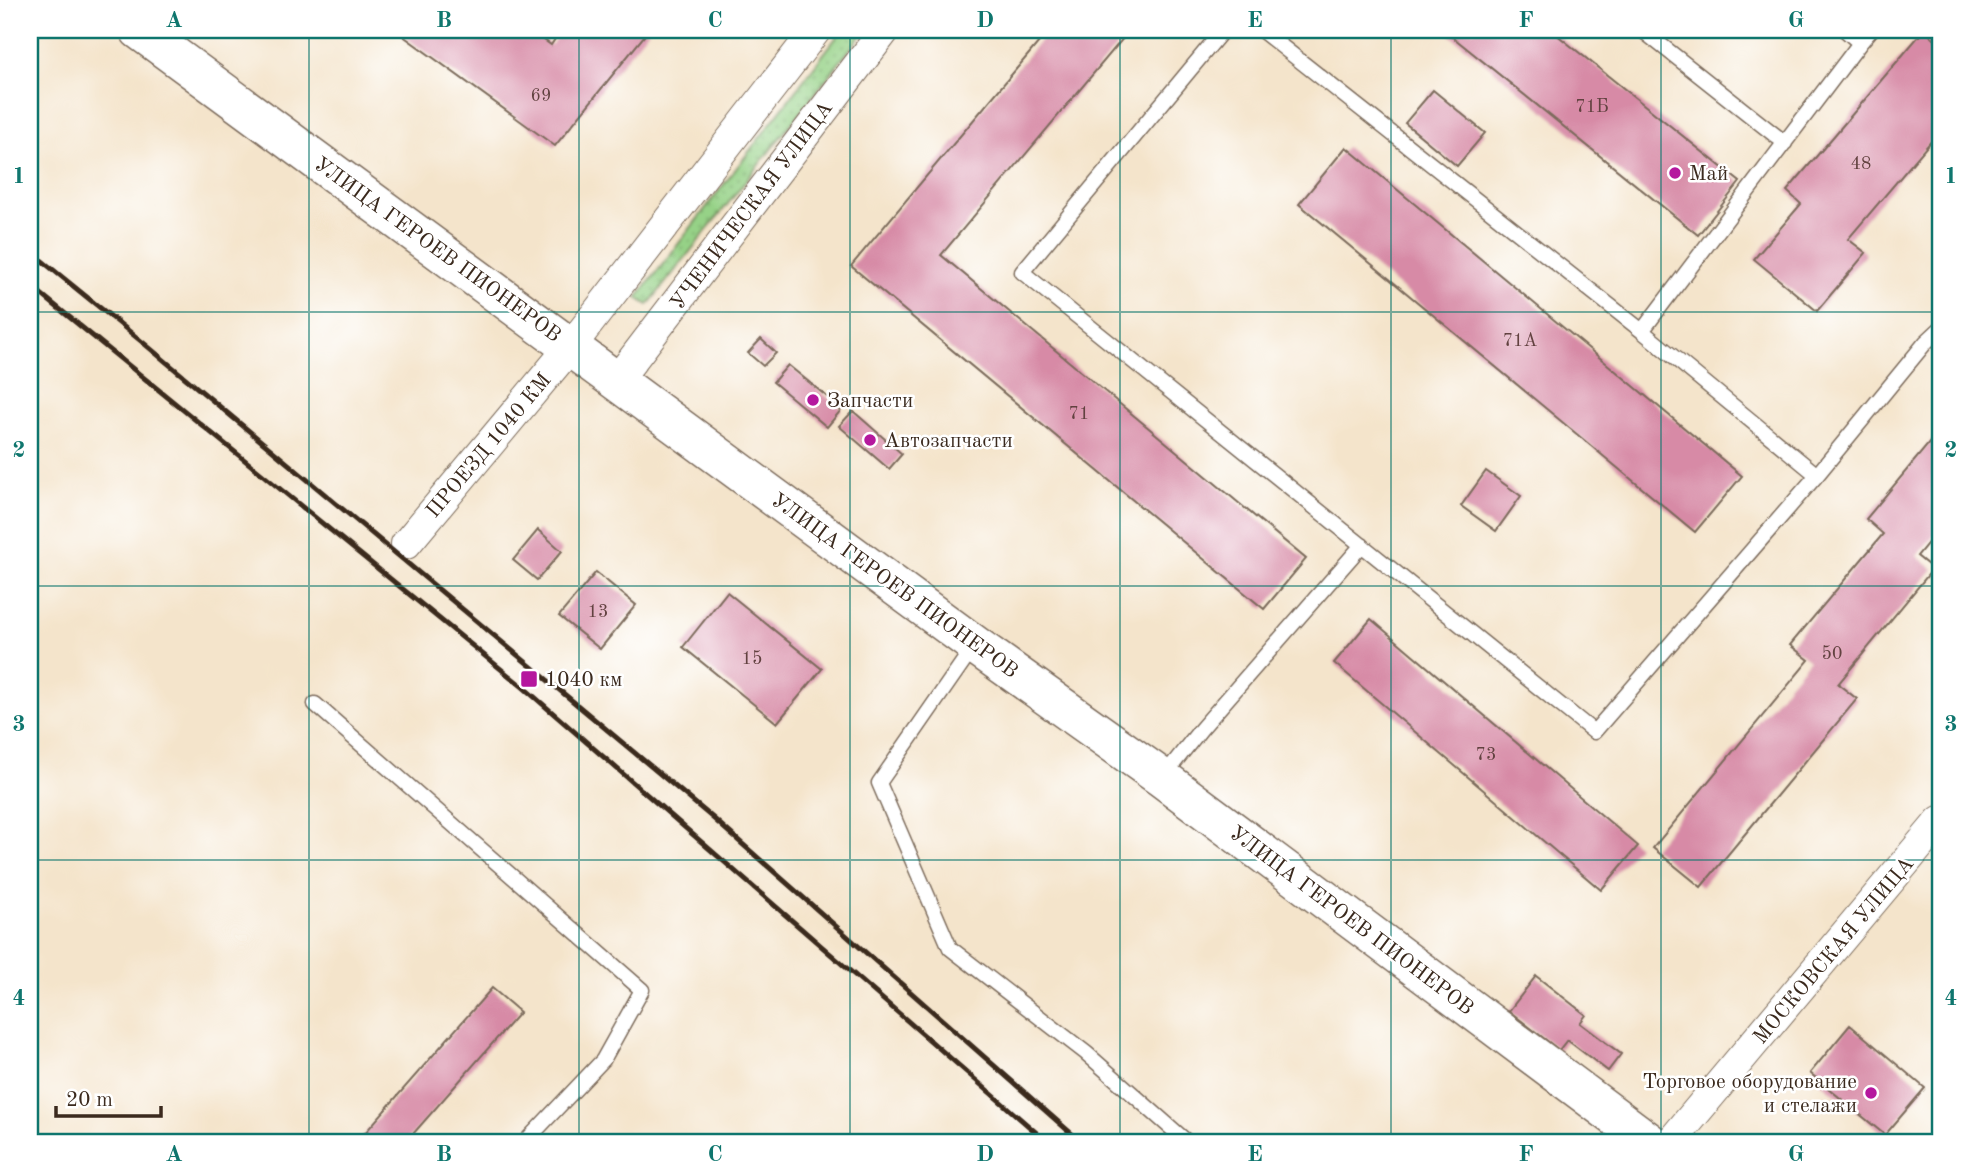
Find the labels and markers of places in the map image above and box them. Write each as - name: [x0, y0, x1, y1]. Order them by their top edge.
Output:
- place label: Май: [1689, 164, 1728, 185]
- marker: Май: [1667, 165, 1683, 181]
- place label: Запчасти: [827, 391, 913, 412]
- marker: Запчасти: [805, 392, 821, 408]
- place label: Автозапчасти: [884, 431, 1013, 452]
- marker: Автозапчасти: [862, 432, 878, 448]
- marker: 1040 км: [519, 669, 539, 689]
- place label: 1040 км: [545, 670, 622, 691]
- place label: Торговое оборудование и стелажи: [1642, 1072, 1857, 1117]
- marker: Торговое оборудование и стелажи: [1863, 1085, 1879, 1101]

